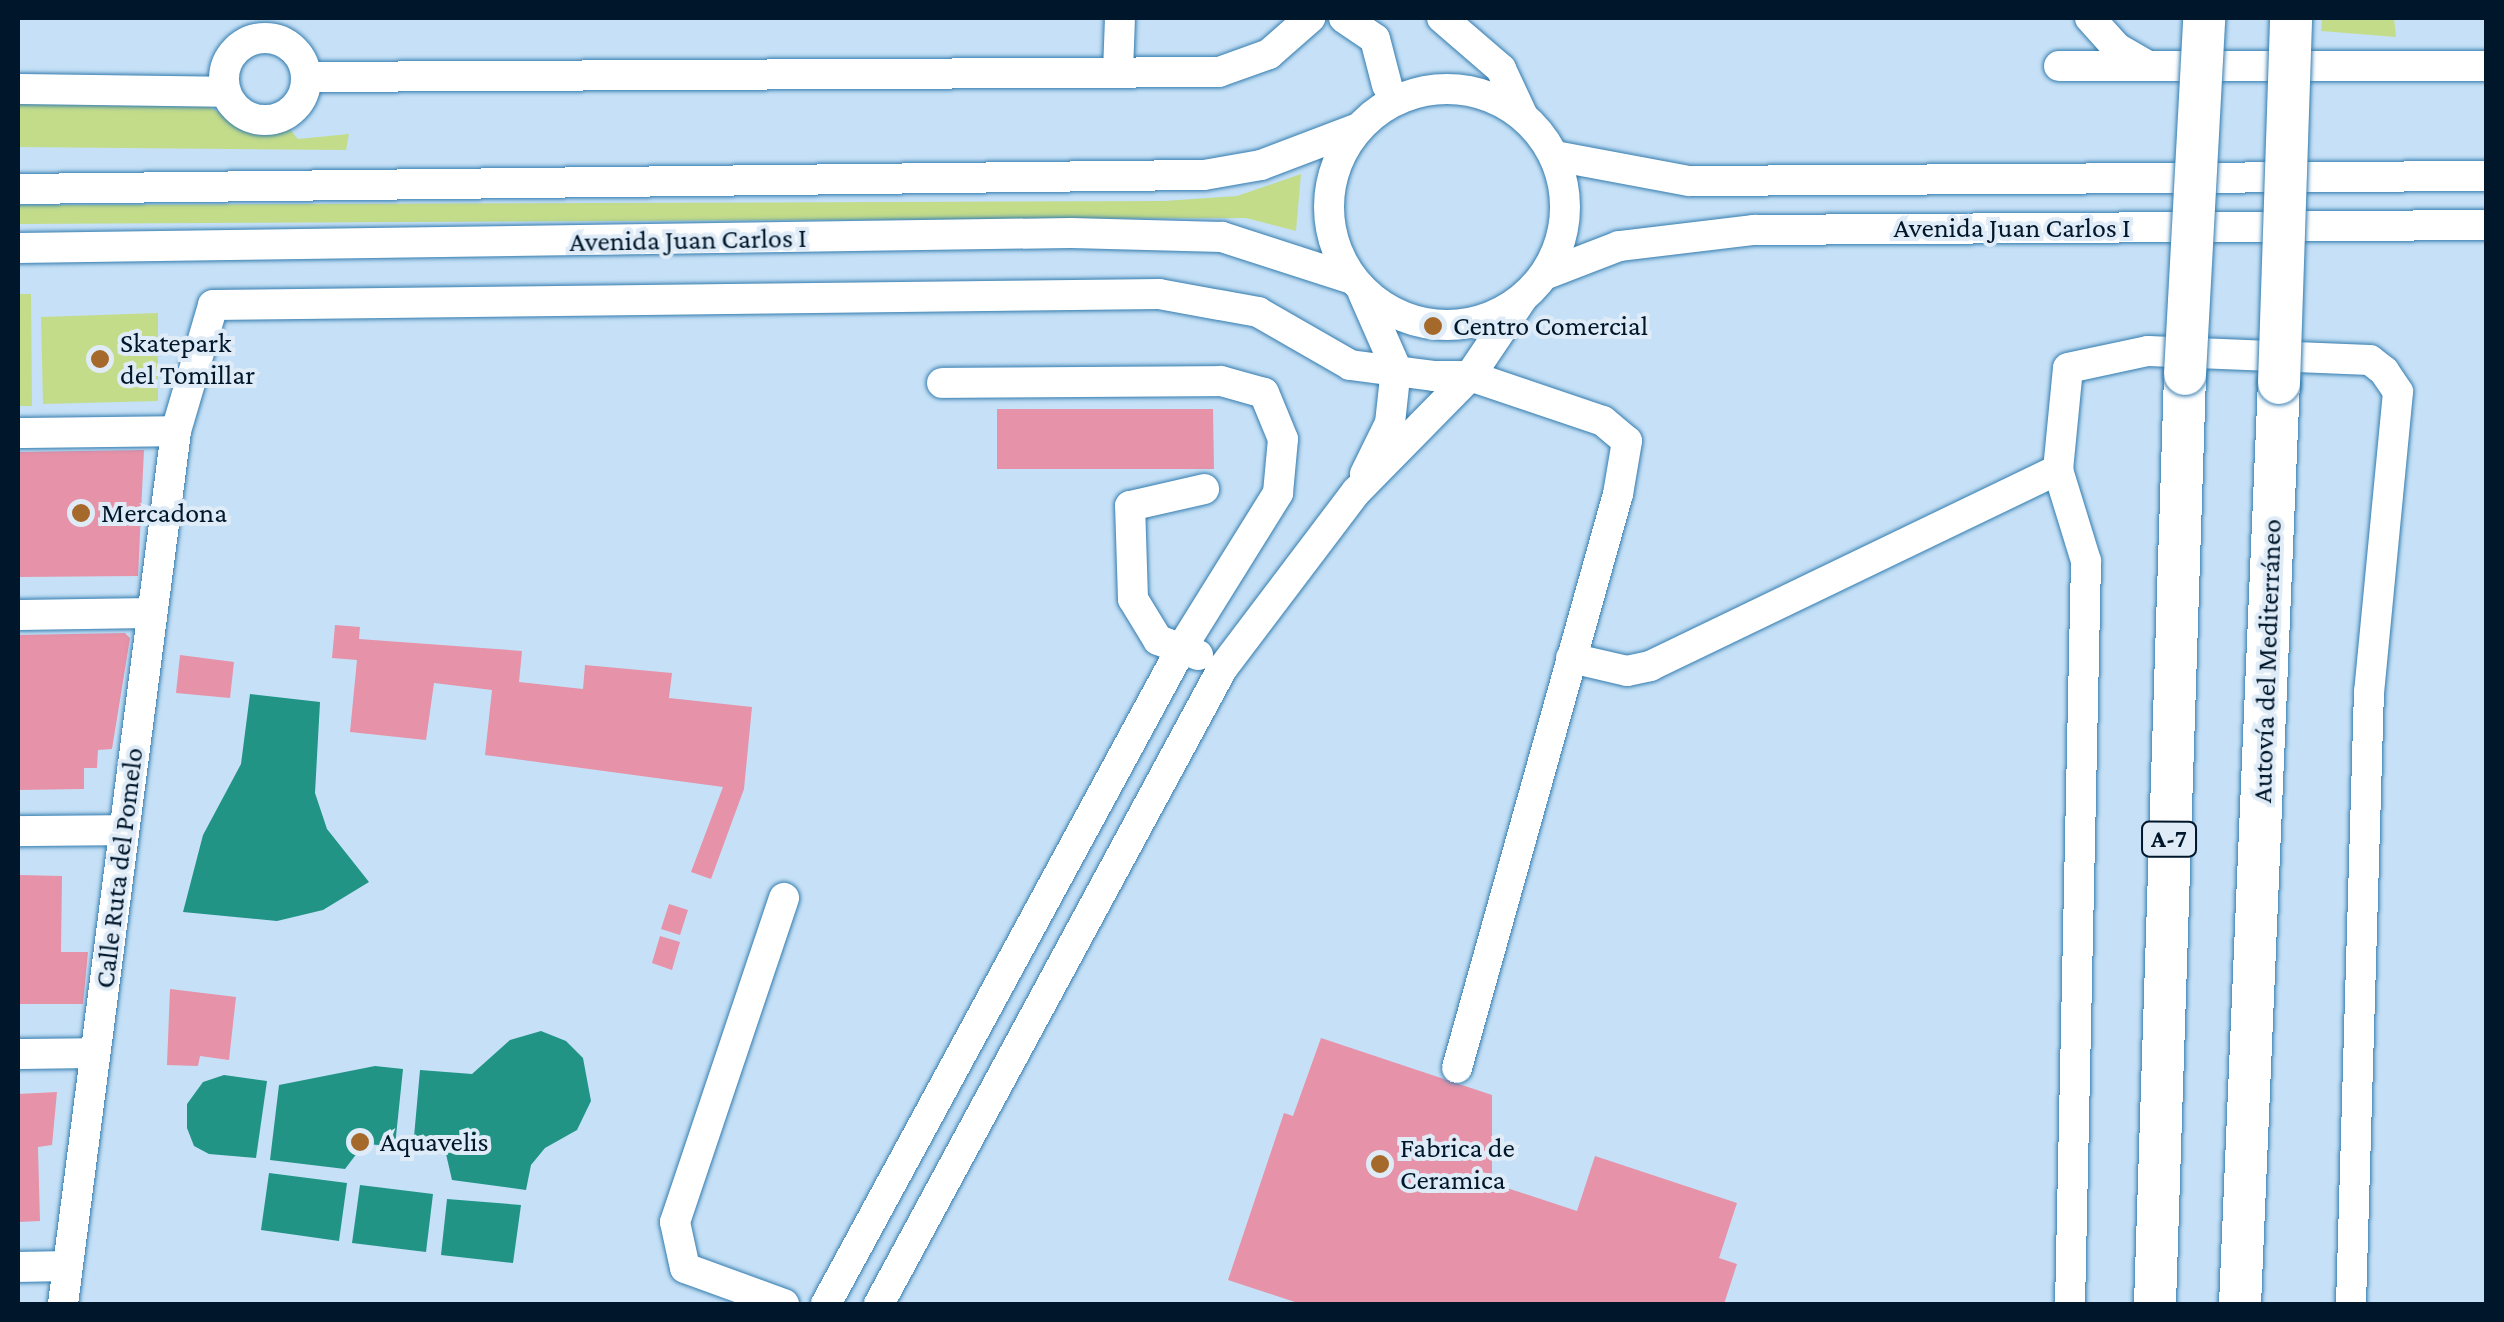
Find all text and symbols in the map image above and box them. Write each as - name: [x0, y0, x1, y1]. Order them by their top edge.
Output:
- street label: Avenida Juan Carlos I: [1893, 211, 2131, 245]
- street label: Avenida Juan Carlos I: [569, 221, 807, 259]
- place label: Centro Comercial: [1453, 309, 1648, 343]
- marker: Centro Comercial: [1422, 315, 1444, 337]
- place label: Skatepark del Tomillar: [120, 326, 255, 392]
- marker: Skatepark del Tomillar: [89, 348, 111, 370]
- place label: Mercadona: [101, 496, 227, 530]
- marker: Mercadona: [70, 502, 92, 524]
- street label: Autovía del Mediterráneo: [2245, 518, 2289, 804]
- street label: Calle Ruta del Pomelo: [88, 746, 150, 990]
- road number: A-7: [2139, 819, 2199, 859]
- place label: Aquavelis: [380, 1125, 489, 1159]
- marker: Aquavelis: [349, 1131, 371, 1153]
- place label: Fabrica de Ceramica: [1400, 1131, 1515, 1197]
- marker: Fabrica de Ceramica: [1369, 1153, 1391, 1175]

